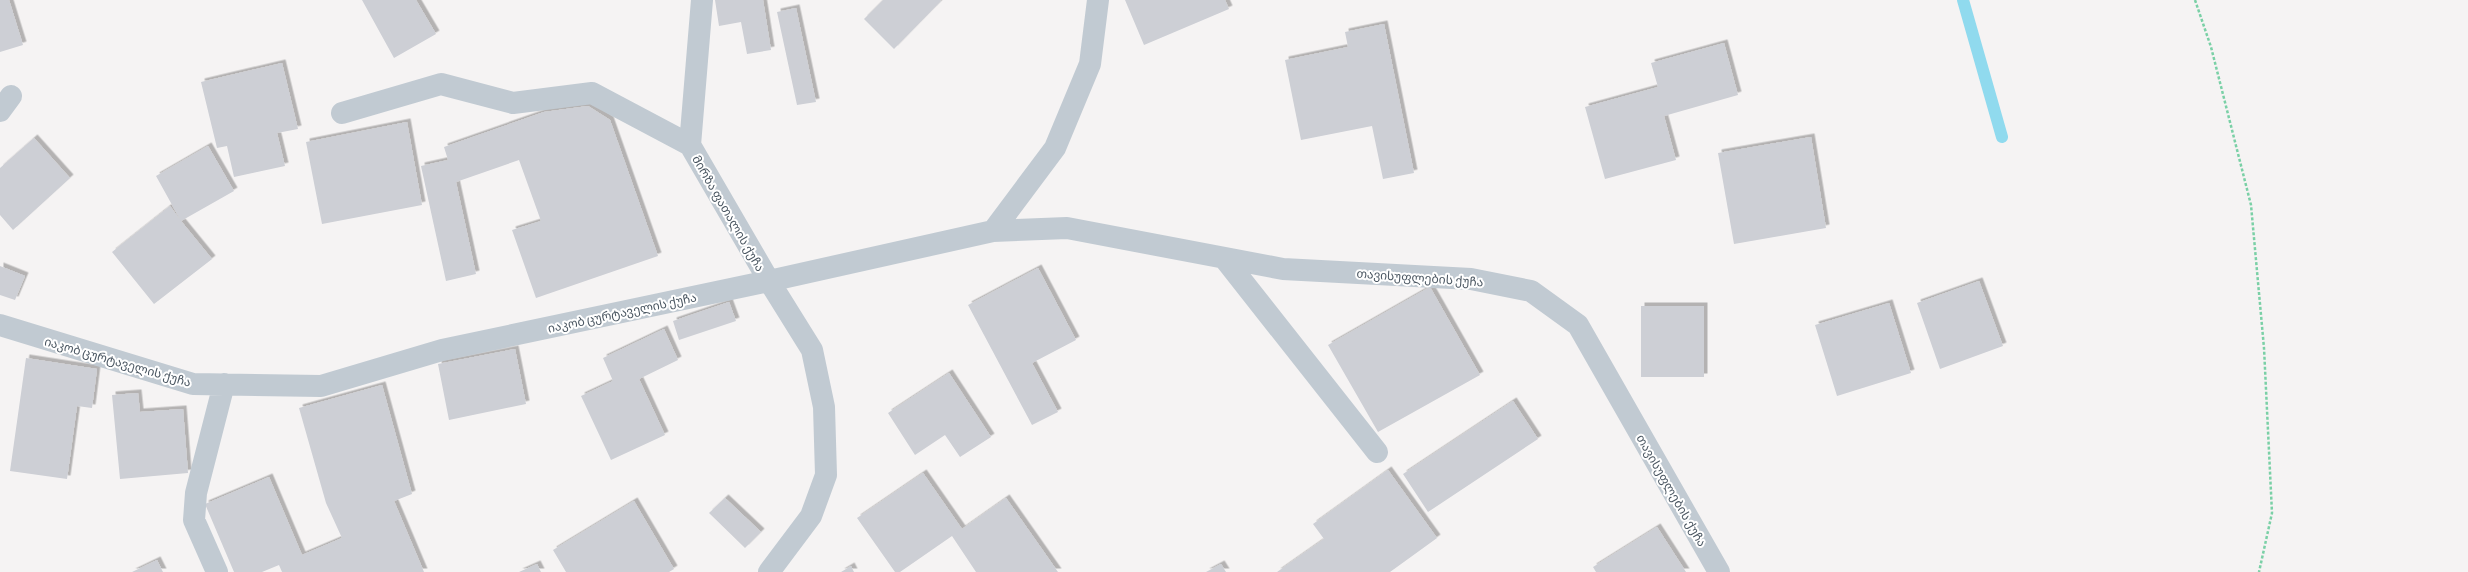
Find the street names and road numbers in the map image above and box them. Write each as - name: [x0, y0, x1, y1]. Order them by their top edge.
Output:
- street label: მირზა ფათალის ქუჩა: [688, 153, 768, 274]
- street label: თავისუფლების ქუჩა: [1356, 266, 1484, 290]
- street label: იაკობ ცურტაველის ქუჩა: [546, 289, 698, 337]
- street label: იაკობ ცურტაველის ქუჩა: [43, 333, 193, 391]
- street label: თავისუფლების ქუჩა: [1632, 431, 1710, 550]

